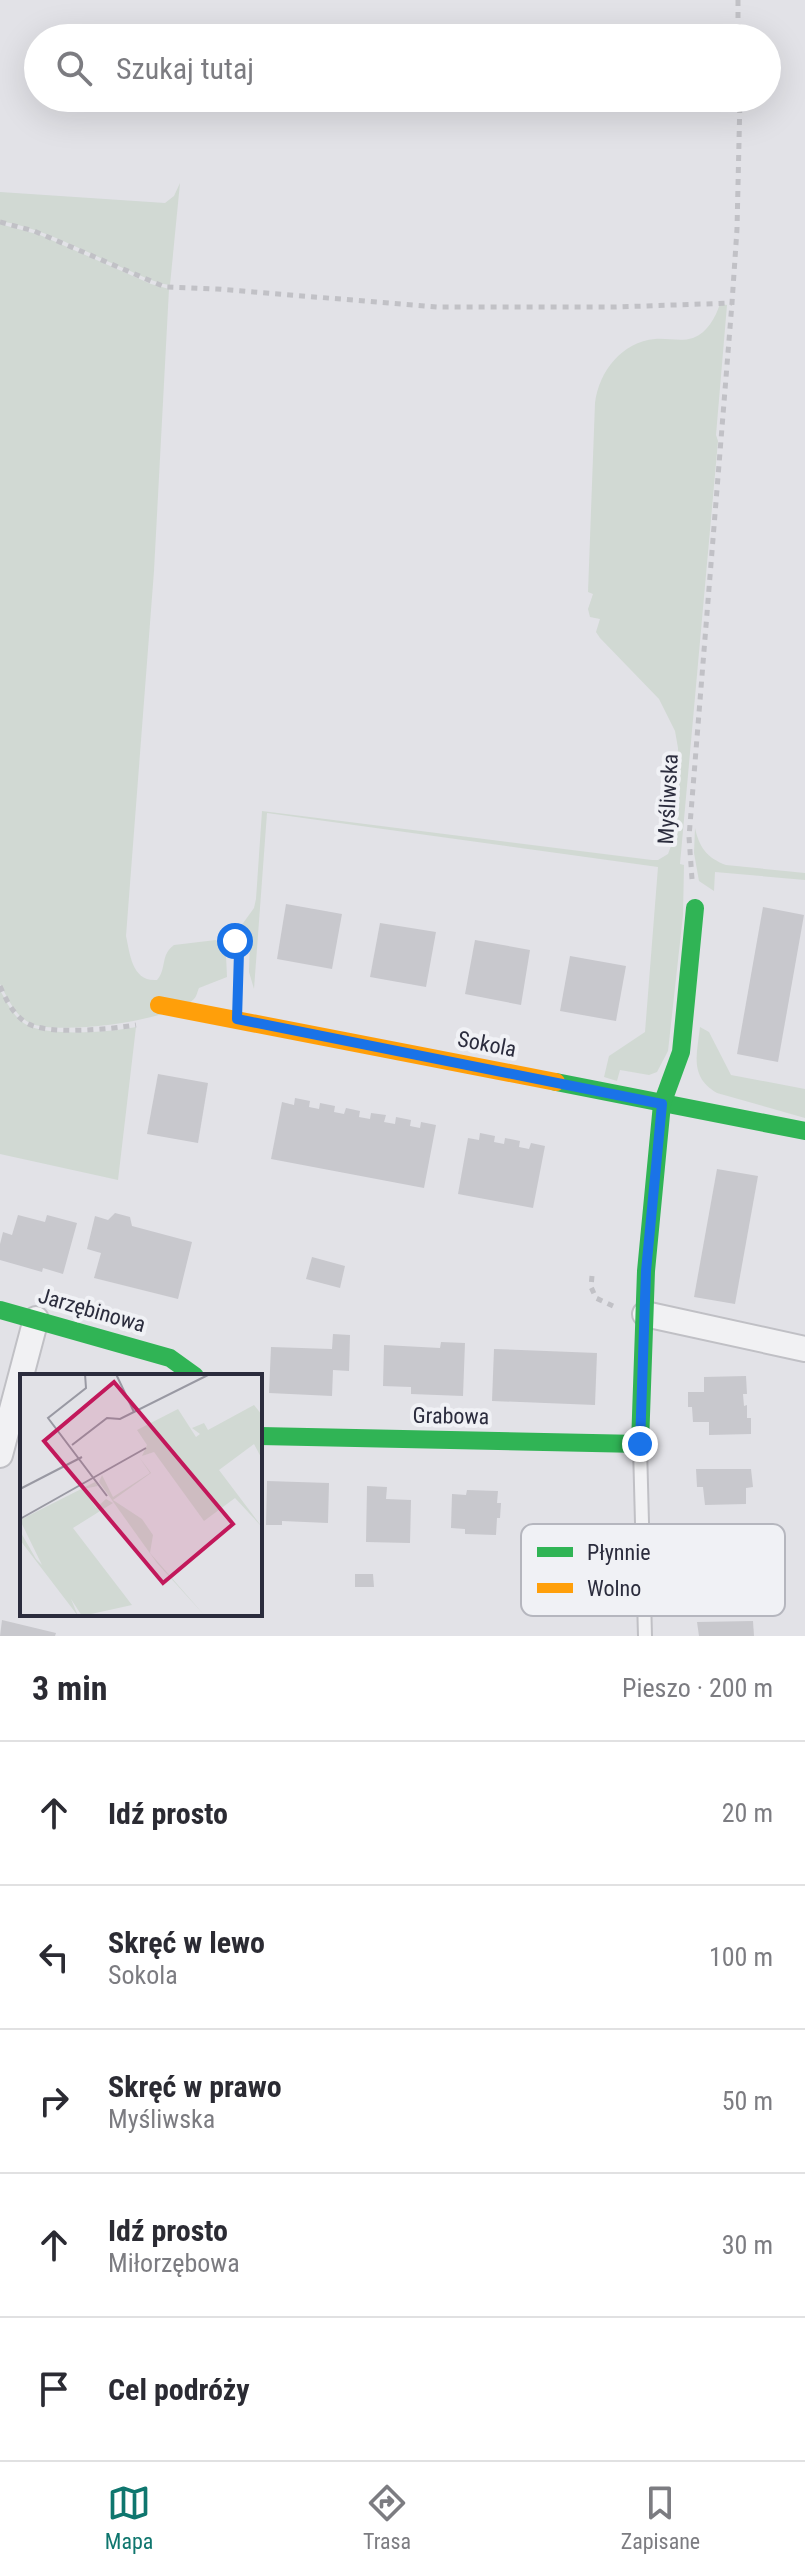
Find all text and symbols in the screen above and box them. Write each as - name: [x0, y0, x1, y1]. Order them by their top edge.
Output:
- search box: [24, 24, 781, 112]
- icon: search: [52, 46, 96, 90]
- text: Szukaj tutaj: [116, 51, 254, 86]
- street label: Myśliwska: [653, 753, 683, 845]
- route start: [217, 923, 253, 959]
- street label: Sokola: [456, 1026, 518, 1062]
- street label: Jarzębinowa: [36, 1283, 148, 1337]
- inset map: [20, 1374, 262, 1616]
- street label: Grabowa: [413, 1403, 489, 1429]
- route end: [622, 1426, 658, 1462]
- legend: [521, 1524, 785, 1616]
- text: Płynnie: [587, 1540, 651, 1565]
- text: Wolno: [587, 1576, 641, 1601]
- text: 3 min: [32, 1668, 108, 1708]
- text: Pieszo · 200 m: [622, 1673, 773, 1703]
- icon: ahead: [32, 1791, 76, 1835]
- text: Idź prosto: [108, 1796, 228, 1831]
- text: 20 m: [722, 1798, 773, 1828]
- text: Skręć w lewo: [108, 1925, 265, 1960]
- icon: left: [32, 1935, 76, 1979]
- text: 100 m: [709, 1942, 773, 1972]
- text: Sokola: [108, 1960, 178, 1990]
- text: Skręć w prawo: [108, 2069, 282, 2104]
- icon: right: [32, 2079, 76, 2123]
- text: 50 m: [722, 2086, 773, 2116]
- text: Myśliwska: [108, 2104, 215, 2134]
- text: Idź prosto: [108, 2213, 228, 2248]
- icon: ahead: [32, 2223, 76, 2267]
- text: 30 m: [722, 2230, 773, 2260]
- text: Miłorzębowa: [108, 2248, 240, 2278]
- icon: arrive: [32, 2367, 76, 2411]
- text: Cel podróży: [108, 2372, 250, 2407]
- tab: Mapa: [105, 2481, 153, 2554]
- tab: Trasa: [363, 2481, 411, 2554]
- tab: Zapisane: [621, 2481, 700, 2554]

